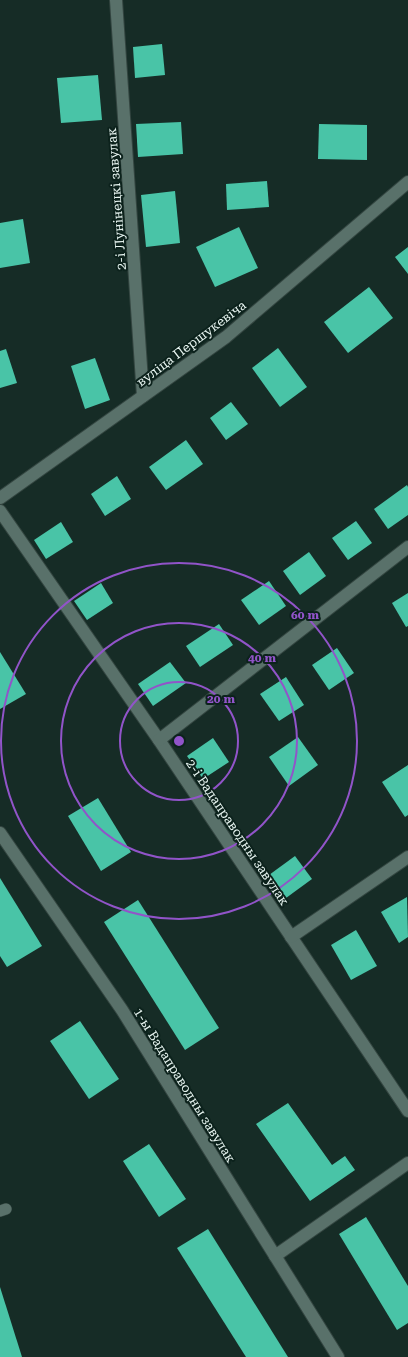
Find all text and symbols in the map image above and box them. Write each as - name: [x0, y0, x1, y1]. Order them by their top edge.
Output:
- street label: 2-і Лунінецкі завулак: [104, 127, 129, 271]
- street label: вуліца Першукевіча: [134, 297, 249, 389]
- text: 60 m: [291, 608, 319, 622]
- text: 40 m: [248, 651, 276, 665]
- text: 20 m: [207, 692, 235, 706]
- centre of rings: [172, 734, 186, 748]
- street label: 2-і Вадаправодны завулак: [183, 756, 292, 908]
- street label: 1-ы Вадаправодны завулак: [131, 1005, 239, 1165]

